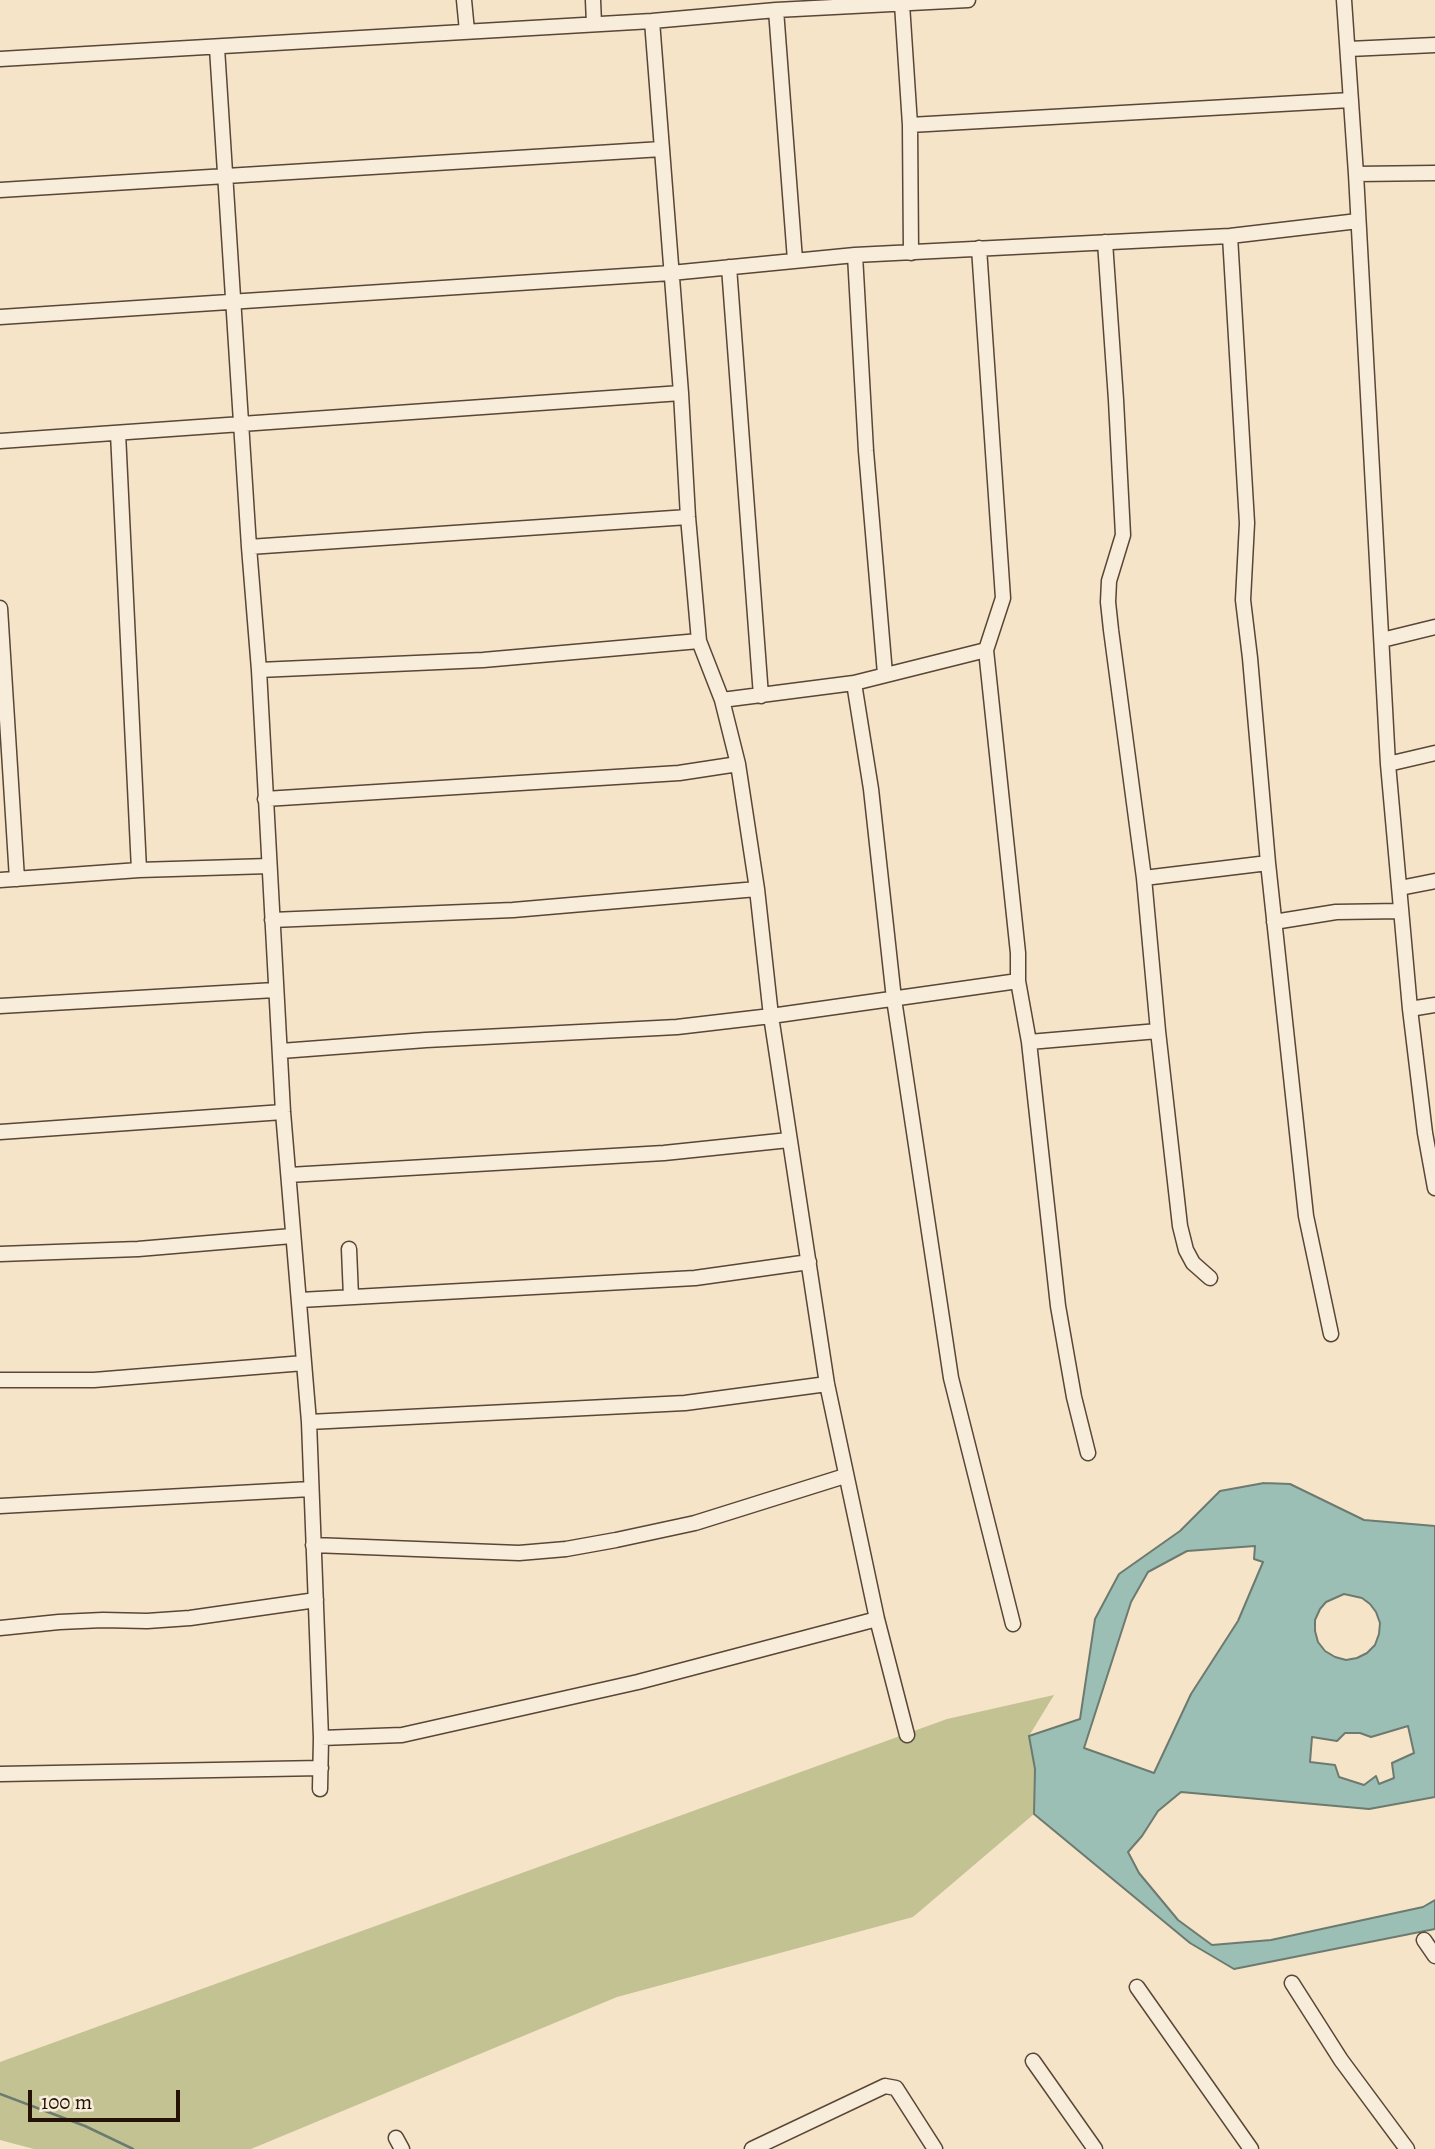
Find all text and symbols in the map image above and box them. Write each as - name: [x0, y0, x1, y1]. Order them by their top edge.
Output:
- scale bar: [32, 2076, 184, 2120]
- text: 100 m: [41, 2088, 92, 2116]

